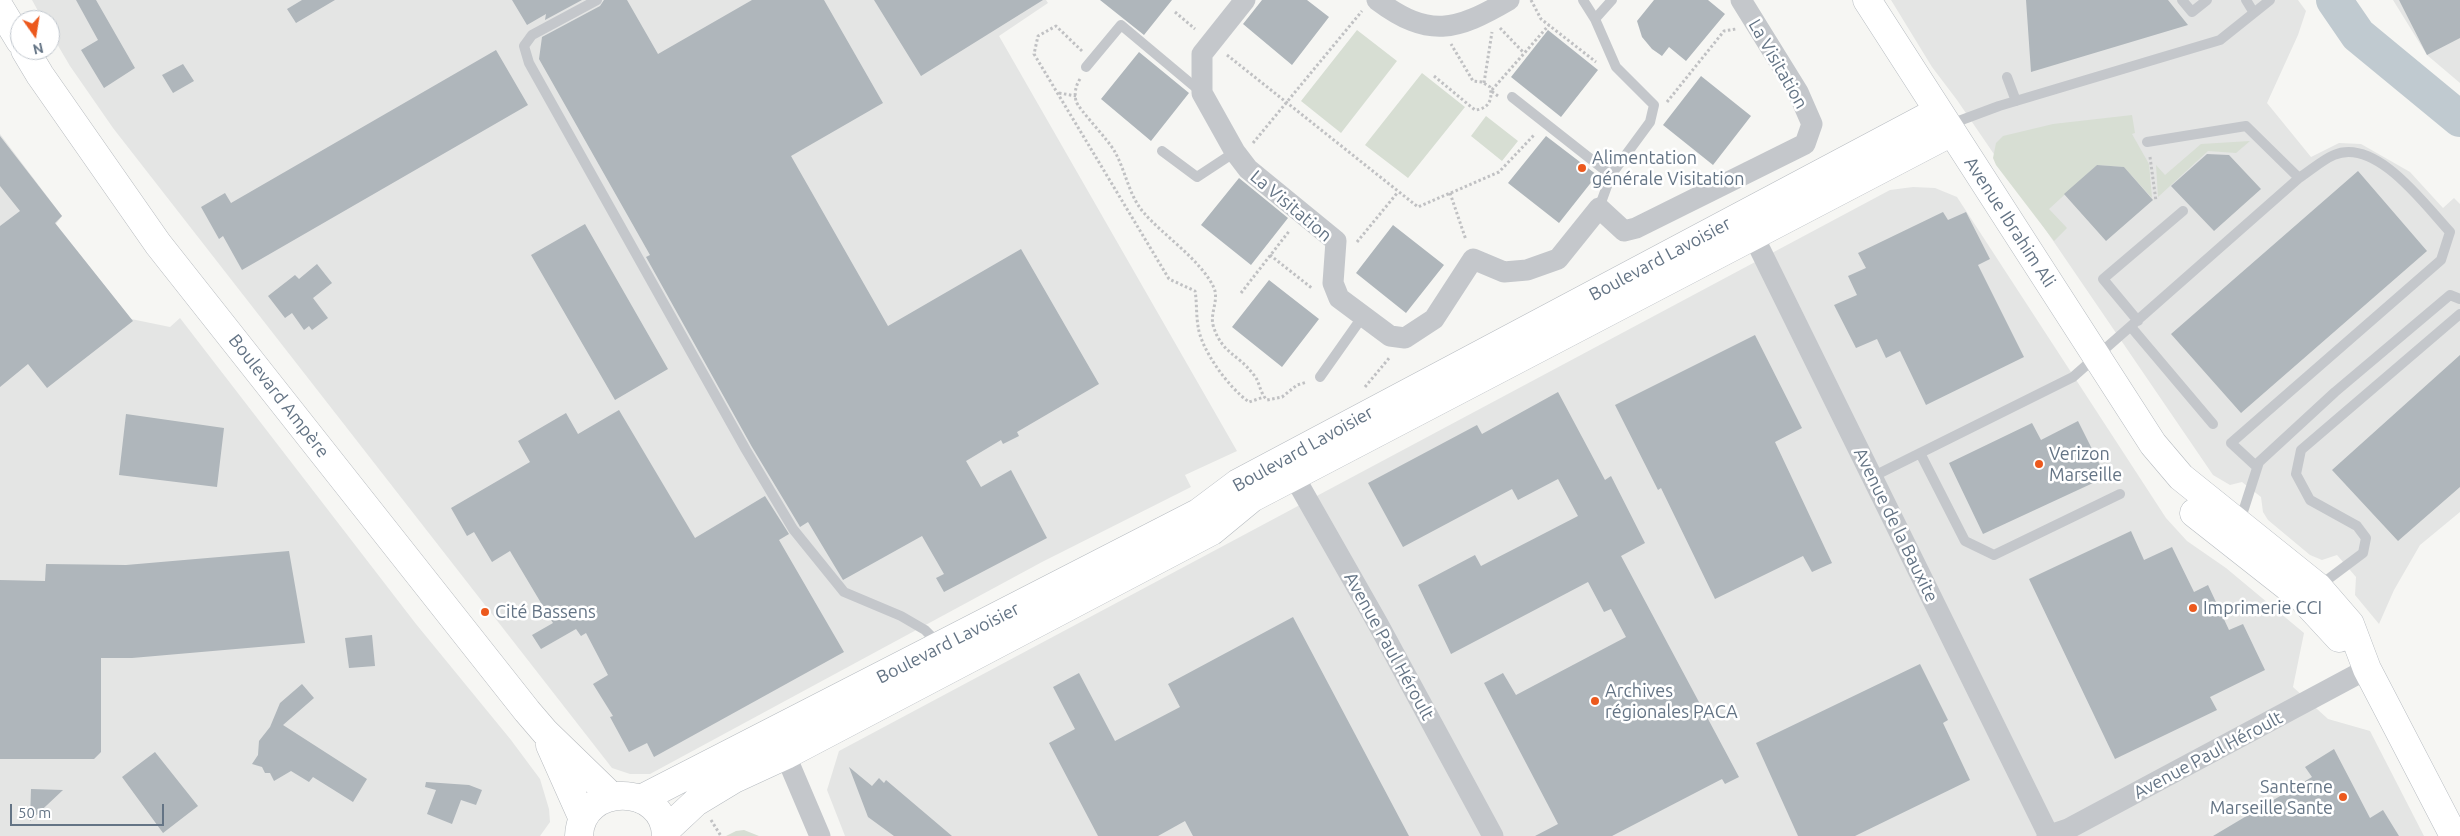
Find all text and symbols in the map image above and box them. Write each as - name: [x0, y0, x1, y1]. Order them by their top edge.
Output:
- north arrow: [10, 10, 60, 60]
- street label: La Visitation: [1744, 15, 1812, 113]
- text: N: [31, 40, 45, 58]
- place label: Alimentation générale Visitation: [1592, 147, 1744, 190]
- street label: Avenue Ibrahim Ali: [1960, 153, 2060, 291]
- marker: Alimentation générale Visitation: [1576, 162, 1588, 174]
- street label: La Visitation: [1246, 166, 1336, 246]
- street label: Boulevard Lavoisier: [1585, 213, 1735, 305]
- street label: Boulevard Ampère: [224, 330, 334, 462]
- street label: Boulevard Lavoisier: [1229, 401, 1377, 497]
- place label: Verizon Marseille: [2049, 443, 2122, 486]
- street label: Avenue de la Bauxite: [1849, 444, 1943, 606]
- marker: Verizon Marseille: [2033, 458, 2045, 470]
- street label: Avenue Paul Héroult: [1339, 568, 1439, 724]
- place label: Imprimerie CCI: [2203, 597, 2322, 619]
- street label: Boulevard Lavoisier: [873, 598, 1023, 688]
- place label: Cité Bassens: [495, 601, 596, 623]
- marker: Imprimerie CCI: [2187, 602, 2199, 614]
- marker: Cité Bassens: [479, 606, 491, 618]
- place label: Archives régionales PACA: [1605, 680, 1738, 722]
- marker: Archives régionales PACA: [1589, 695, 1601, 707]
- street label: Avenue Paul Héroult: [2130, 707, 2286, 803]
- place label: Santerne Marseille Sante: [2210, 776, 2333, 819]
- marker: Santerne Marseille Sante: [2337, 791, 2349, 803]
- scale bar: [12, 794, 166, 826]
- text: 50 m: [18, 804, 51, 821]

